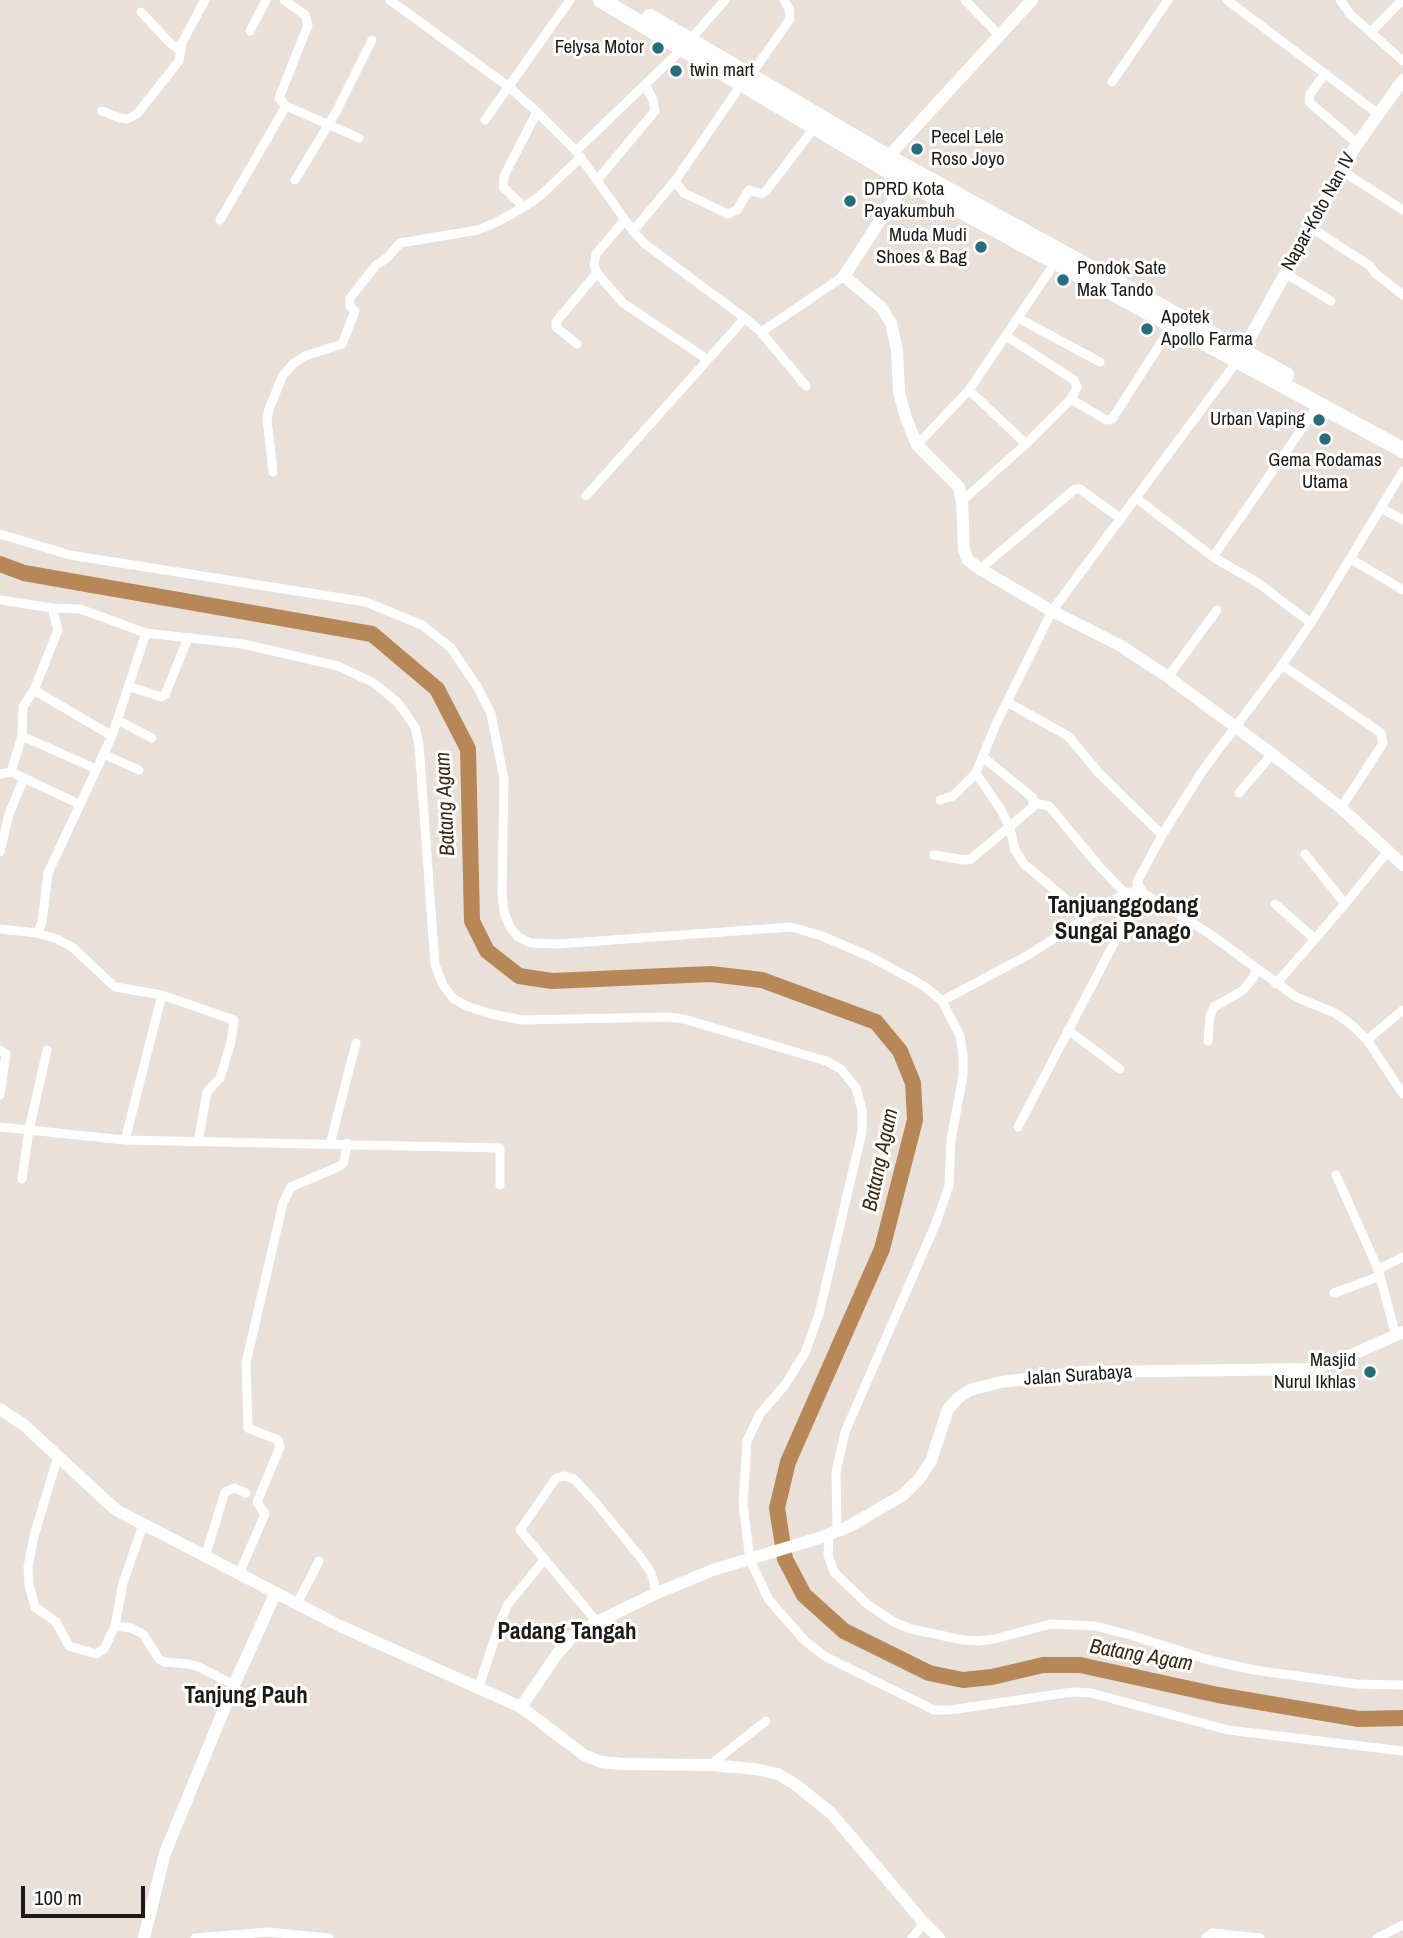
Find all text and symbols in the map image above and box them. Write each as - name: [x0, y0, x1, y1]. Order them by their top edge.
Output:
- place label: Felysa Motor: [555, 37, 644, 59]
- marker: Felysa Motor: [650, 40, 666, 56]
- place label: twin mart: [690, 60, 754, 82]
- marker: twin mart: [668, 63, 684, 79]
- place label: Pecel Lele Roso Joyo: [931, 127, 1005, 171]
- marker: Pecel Lele Roso Joyo: [909, 141, 925, 157]
- street label: Napar-Koto Nan IV: [1277, 149, 1361, 275]
- place label: DPRD Kota Payakumbuh: [864, 179, 955, 223]
- marker: DPRD Kota Payakumbuh: [842, 193, 858, 209]
- place label: Muda Mudi Shoes & Bag: [876, 225, 967, 269]
- marker: Muda Mudi Shoes & Bag: [973, 239, 989, 255]
- place label: Pondok Sate Mak Tando: [1077, 258, 1166, 302]
- marker: Pondok Sate Mak Tando: [1055, 272, 1071, 288]
- place label: Apotek Apollo Farma: [1161, 307, 1253, 351]
- marker: Apotek Apollo Farma: [1139, 321, 1155, 337]
- place label: Urban Vaping: [1210, 409, 1305, 431]
- marker: Urban Vaping: [1311, 412, 1327, 428]
- marker: Gema Rodamas Utama: [1317, 431, 1333, 447]
- place label: Gema Rodamas Utama: [1268, 450, 1382, 494]
- water label: Batang Agam: [431, 751, 461, 857]
- district label: Tanjuanggodang Sungai Panago: [1048, 893, 1198, 947]
- water label: Batang Agam: [858, 1106, 904, 1214]
- place label: Masjid Nurul Ikhlas: [1274, 1350, 1356, 1394]
- street label: Jalan Surabaya: [1023, 1361, 1133, 1391]
- marker: Masjid Nurul Ikhlas: [1362, 1364, 1378, 1380]
- district label: Padang Tangah: [497, 1619, 637, 1647]
- water label: Batang Agam: [1087, 1635, 1195, 1677]
- district label: Tanjung Pauh: [184, 1683, 308, 1711]
- scale bar: [24, 1871, 149, 1915]
- text: 100 m: [34, 1883, 82, 1912]

